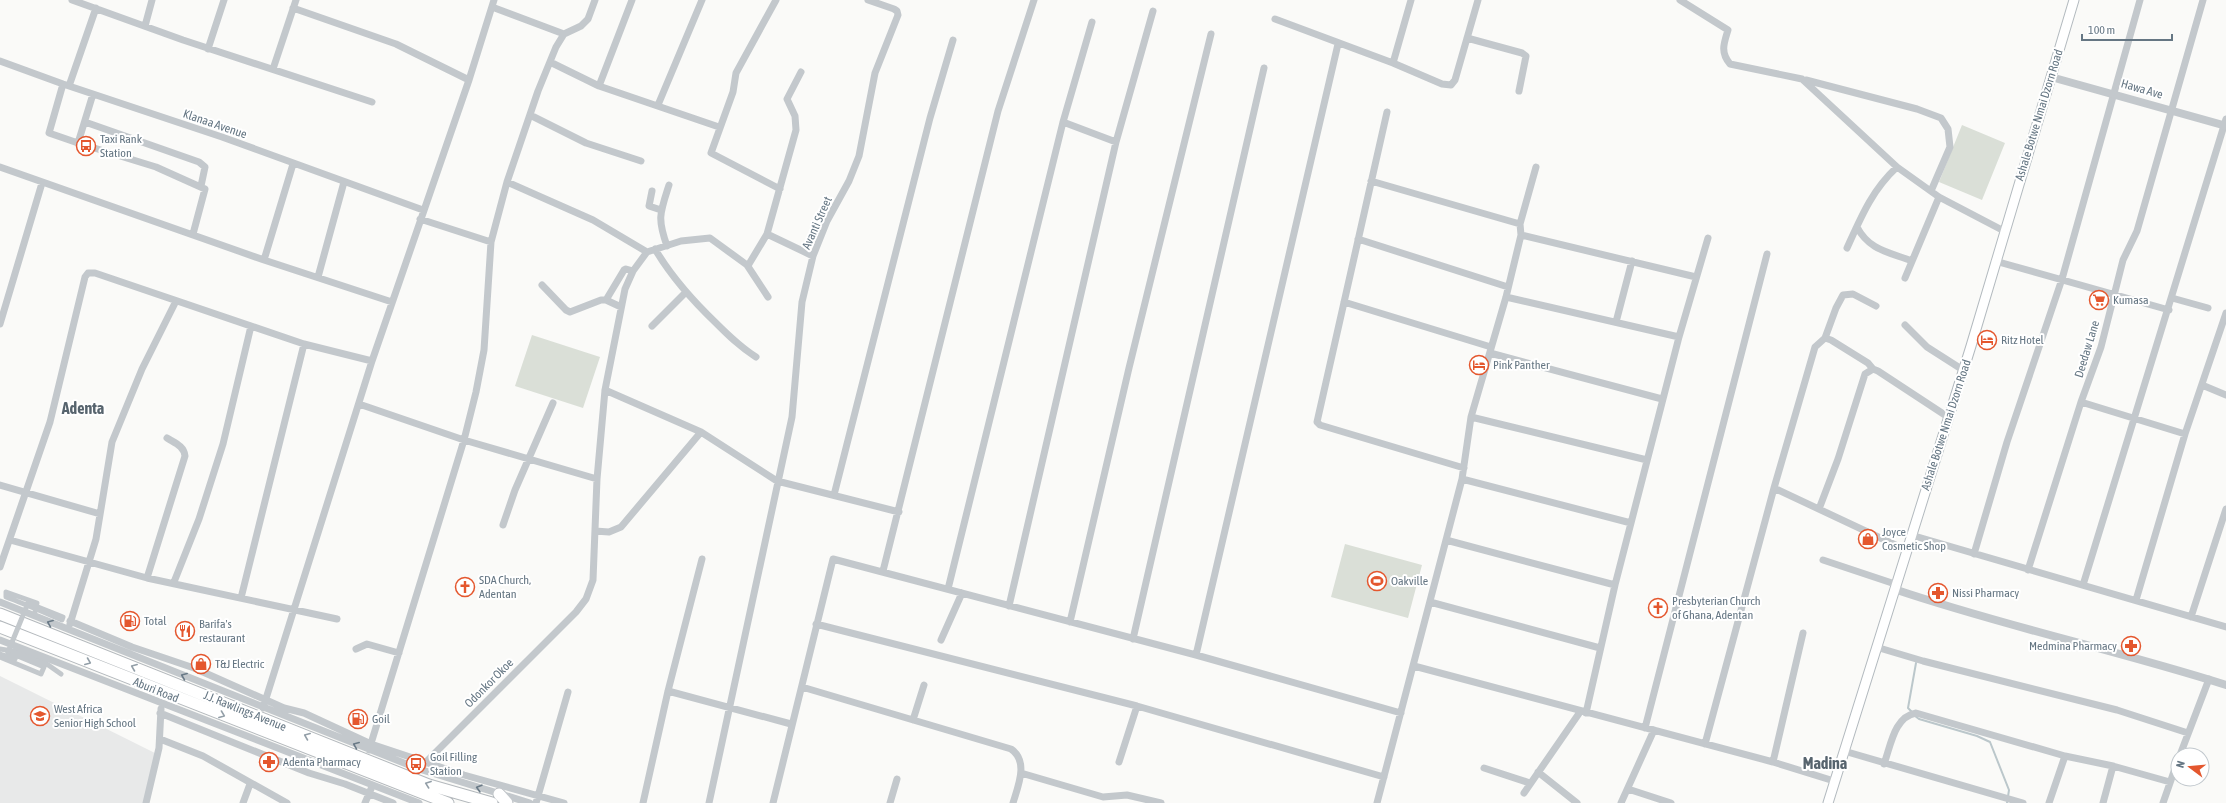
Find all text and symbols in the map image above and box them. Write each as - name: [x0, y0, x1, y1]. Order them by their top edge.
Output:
- scale bar: [2082, 16, 2172, 42]
- text: 100 m: [2088, 23, 2115, 37]
- street label: Ashale Botwe Nmai Dzorn Road: [2012, 48, 2066, 182]
- street label: Hawa Ave: [2119, 76, 2165, 102]
- street label: Klanaa Avenue: [181, 107, 249, 141]
- place label: Taxi Rank Station: [100, 132, 143, 160]
- bus stop icon: Taxi Rank Station: [75, 135, 97, 157]
- street label: Avanti Street: [799, 194, 835, 252]
- supermarket icon: Kumasa: [2088, 289, 2110, 311]
- place label: Kumasa: [2113, 293, 2149, 307]
- street label: Deedaw Lane: [2072, 319, 2102, 379]
- hotel icon: Ritz Hotel: [1976, 329, 1998, 351]
- place label: Ritz Hotel: [2001, 333, 2045, 347]
- hotel icon: Pink Panther: [1468, 354, 1490, 376]
- place label: Pink Panther: [1493, 358, 1550, 372]
- street label: Ashale Botwe Nmai Dzorn Road: [1918, 358, 1974, 492]
- district label: Adenta: [61, 399, 104, 417]
- place label: Joyce Cosmetic Shop: [1882, 525, 1946, 553]
- shop icon: Joyce Cosmetic Shop: [1857, 528, 1879, 550]
- sports icon: Oakville: [1366, 570, 1388, 592]
- place label: SDA Church, Adentan: [479, 573, 531, 601]
- place label: Oakville: [1391, 574, 1428, 588]
- church icon: SDA Church, Adentan: [454, 576, 476, 598]
- pharmacy icon: Nissi Pharmacy: [1927, 582, 1949, 604]
- place label: Nissi Pharmacy: [1952, 586, 2019, 600]
- place label: Presbyterian Church of Ghana, Adentan: [1672, 594, 1761, 622]
- church icon: Presbyterian Church of Ghana, Adentan: [1647, 597, 1669, 619]
- fuel station icon: Total: [119, 610, 141, 632]
- place label: Total: [144, 614, 167, 628]
- place label: Barifa's restaurant: [199, 617, 246, 645]
- one-way arrow: [47, 619, 54, 627]
- restaurant icon: Barifa's restaurant: [174, 620, 196, 642]
- pharmacy icon: Medmina Pharmacy: [2120, 635, 2142, 657]
- place label: Medmina Pharmacy: [2029, 639, 2117, 653]
- shop icon: T&J Electric: [190, 653, 212, 675]
- street label: Odonkor Okoe: [462, 656, 516, 710]
- place label: T&J Electric: [215, 657, 265, 671]
- one-way arrow: [85, 658, 92, 666]
- one-way arrow: [131, 664, 139, 672]
- one-way arrow: [180, 673, 188, 681]
- street label: Aburi Road: [131, 674, 181, 706]
- street label: J.J. Rawlings Avenue: [202, 688, 288, 734]
- place label: West Africa Senior High School: [54, 702, 137, 730]
- school or university icon: West Africa Senior High School: [29, 705, 51, 727]
- fuel station icon: Goil: [347, 708, 369, 730]
- one-way arrow: [219, 711, 226, 719]
- place label: Goil: [372, 712, 391, 726]
- one-way arrow: [303, 732, 310, 740]
- one-way arrow: [353, 742, 360, 750]
- north arrow: [2170, 747, 2210, 787]
- place label: Goil Filling Station: [430, 750, 478, 778]
- pharmacy icon: Adenta Pharmacy: [258, 751, 280, 773]
- bus stop icon: Goil Filling Station: [405, 753, 427, 775]
- district label: Madina: [1803, 754, 1847, 772]
- place label: Adenta Pharmacy: [283, 755, 361, 769]
- text: N: [2174, 759, 2187, 769]
- one-way arrow: [424, 780, 431, 789]
- one-way arrow: [476, 784, 483, 793]

